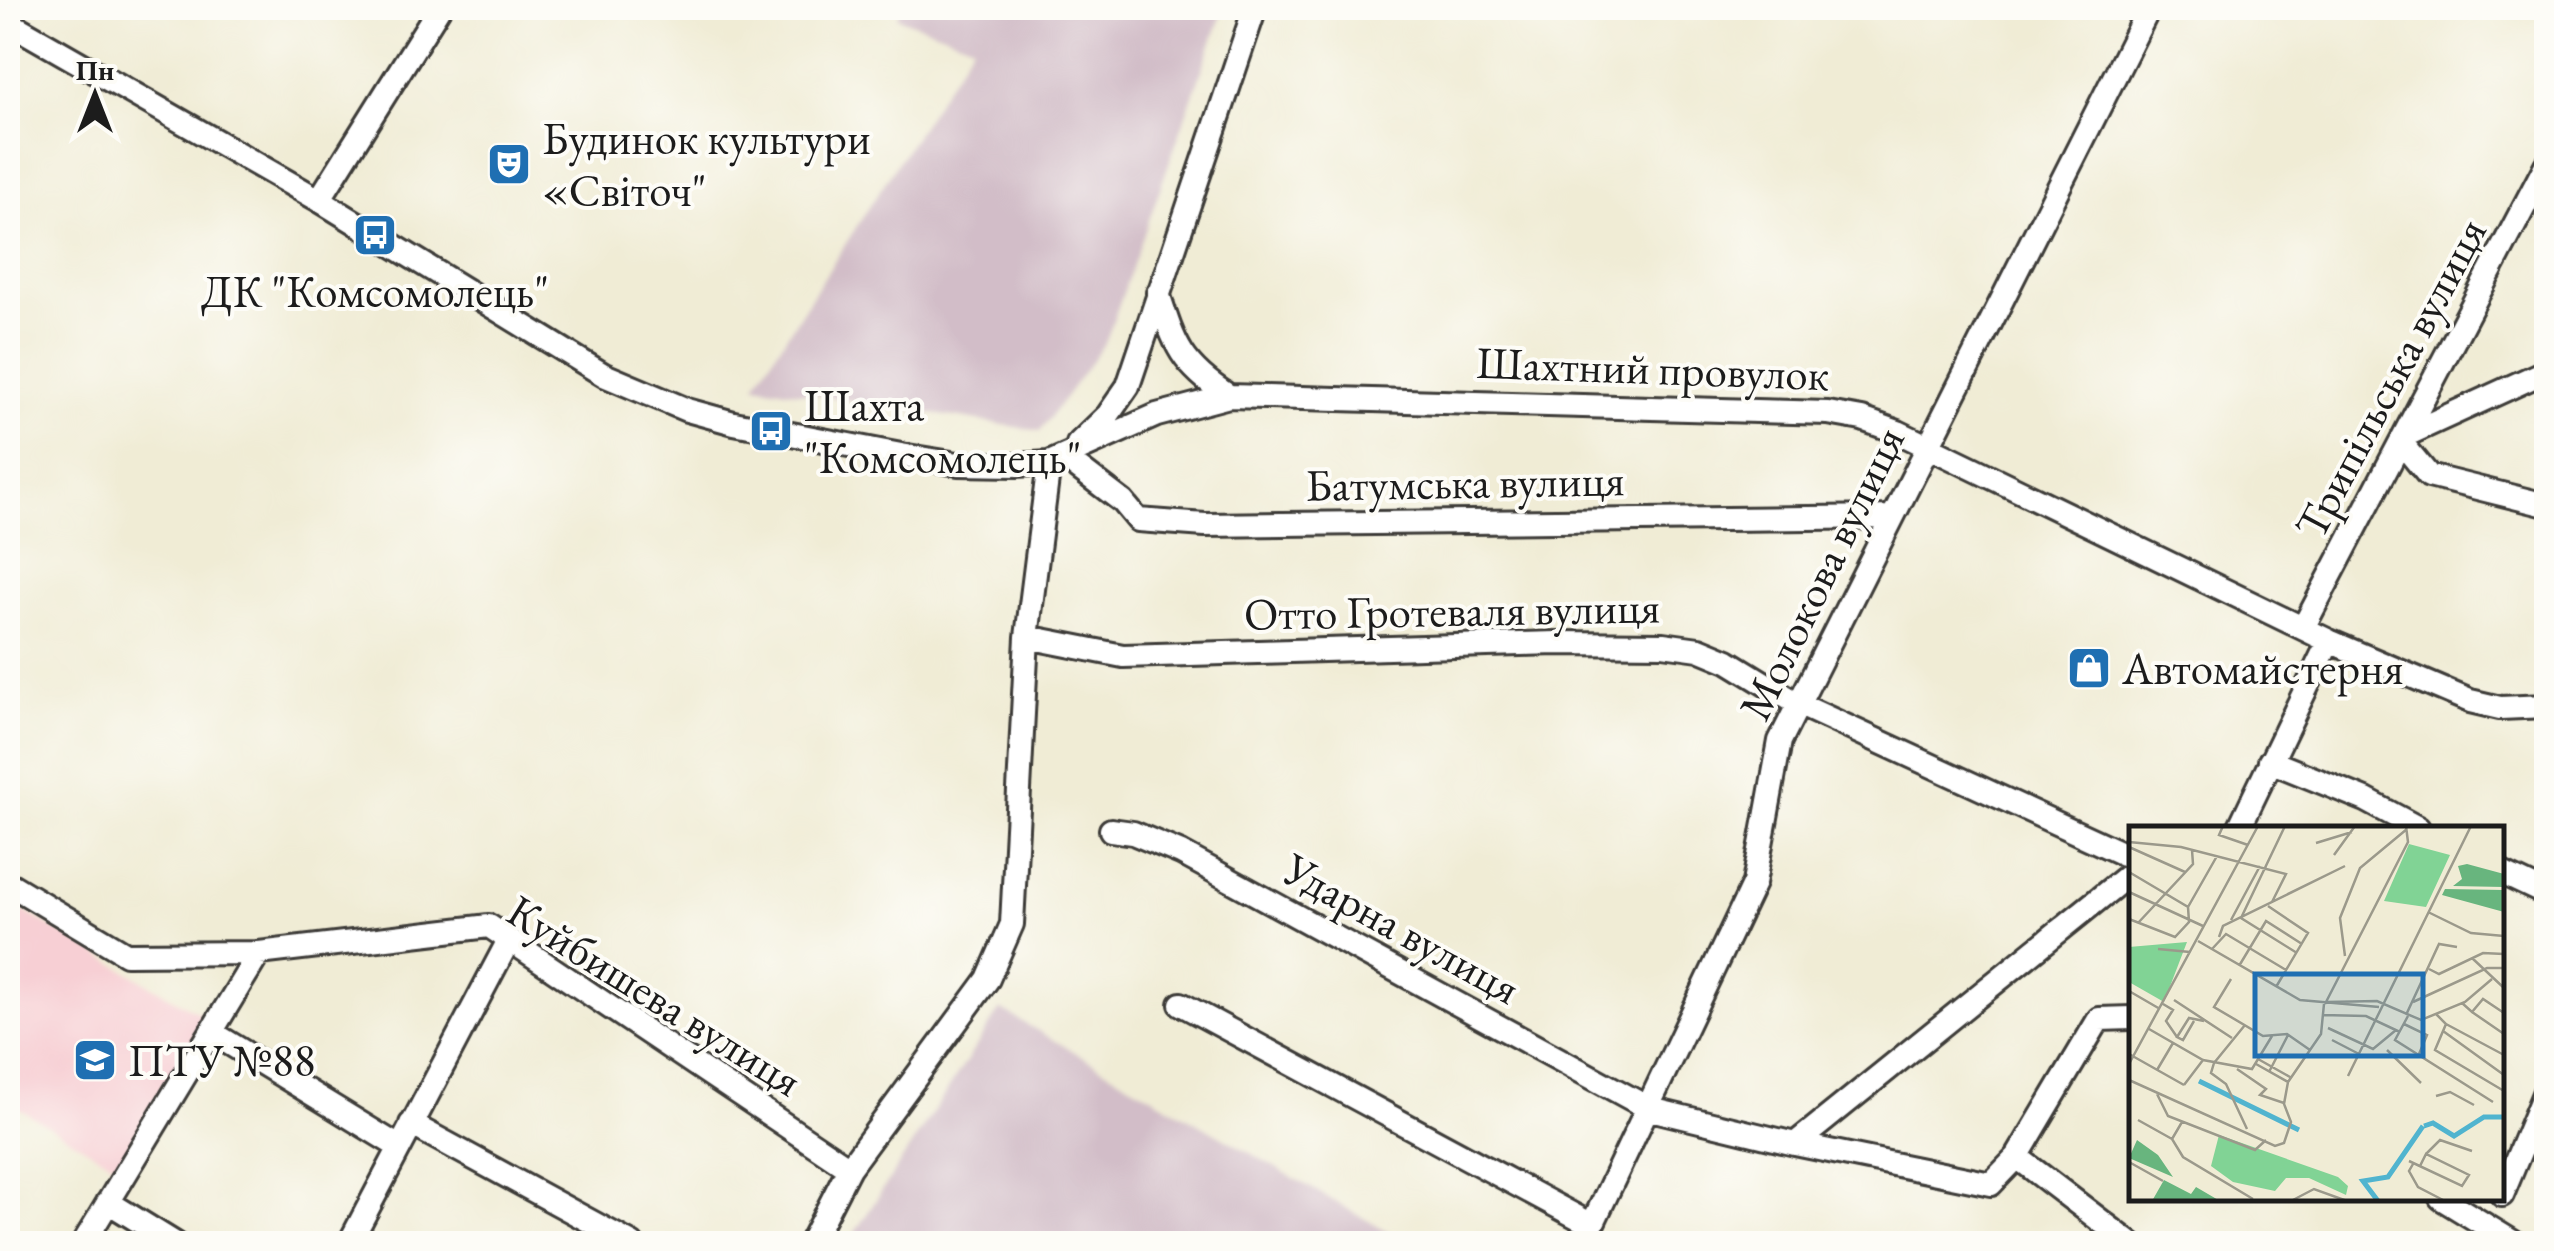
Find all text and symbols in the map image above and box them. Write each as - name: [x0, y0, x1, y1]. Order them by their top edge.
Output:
- north arrow: [45, 45, 145, 145]
- text: Пн: [76, 52, 114, 88]
- place label: Будинок культури «Світоч": [542, 109, 871, 219]
- theatre icon: Будинок культури «Світоч": [486, 141, 532, 187]
- street label: Трипільська вулиця: [2281, 208, 2499, 548]
- bus stop icon: ДК "Комсомолець": [352, 212, 398, 258]
- place label: ДК "Комсомолець": [201, 262, 549, 320]
- street label: Шахтний провулок: [1476, 333, 1830, 403]
- place label: Шахта "Комсомолець": [804, 376, 1082, 486]
- bus stop icon: Шахта "Комсомолець": [748, 408, 794, 454]
- street label: Молокова вулиця: [1725, 417, 1917, 729]
- street label: Батумська вулиця: [1305, 450, 1625, 514]
- street label: Отто Гротеваля вулиця: [1243, 577, 1661, 643]
- place label: Автомайстерня: [2121, 639, 2404, 697]
- shop icon: Автомайстерня: [2066, 645, 2112, 691]
- inset map: [2129, 826, 2504, 1201]
- street label: Ударна вулиця: [1272, 839, 1531, 1017]
- street label: Куйбишева вулиця: [497, 881, 813, 1109]
- place label: ПТУ №88: [128, 1031, 315, 1089]
- school or university icon: ПТУ №88: [72, 1037, 118, 1083]

